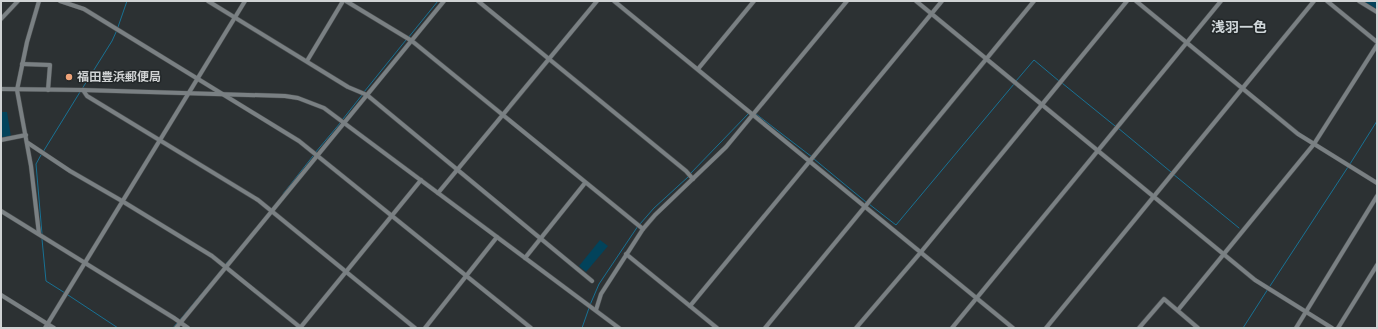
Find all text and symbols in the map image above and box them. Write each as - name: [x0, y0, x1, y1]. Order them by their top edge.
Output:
- district label: 浅羽一色: [1211, 19, 1267, 35]
- place label: 福田豊浜郵便局: [77, 70, 161, 84]
- marker: 福田豊浜郵便局: [64, 72, 74, 82]

